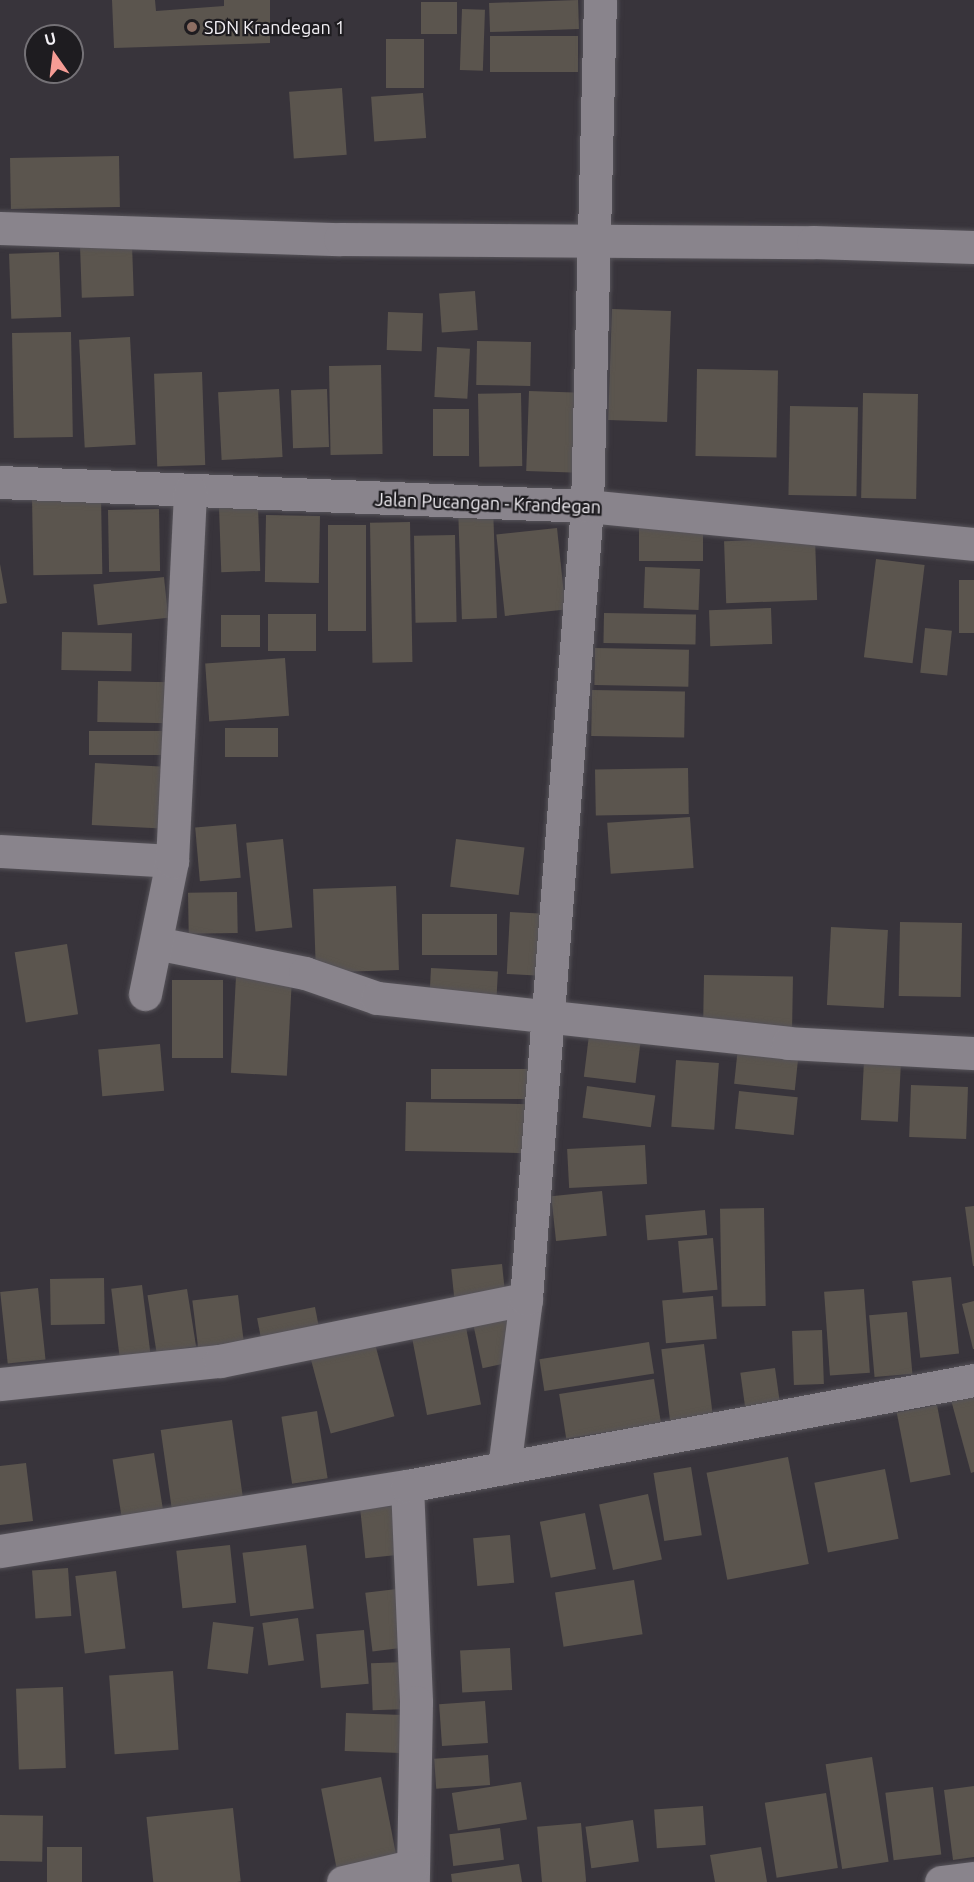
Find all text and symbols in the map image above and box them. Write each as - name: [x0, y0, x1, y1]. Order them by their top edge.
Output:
- place label: SDN Krandegan 1: [204, 16, 345, 38]
- marker: SDN Krandegan 1: [185, 20, 199, 34]
- north arrow: [24, 24, 84, 84]
- text: U: [43, 28, 58, 49]
- street label: Jalan Pucangan - Krandegan: [375, 488, 601, 518]

